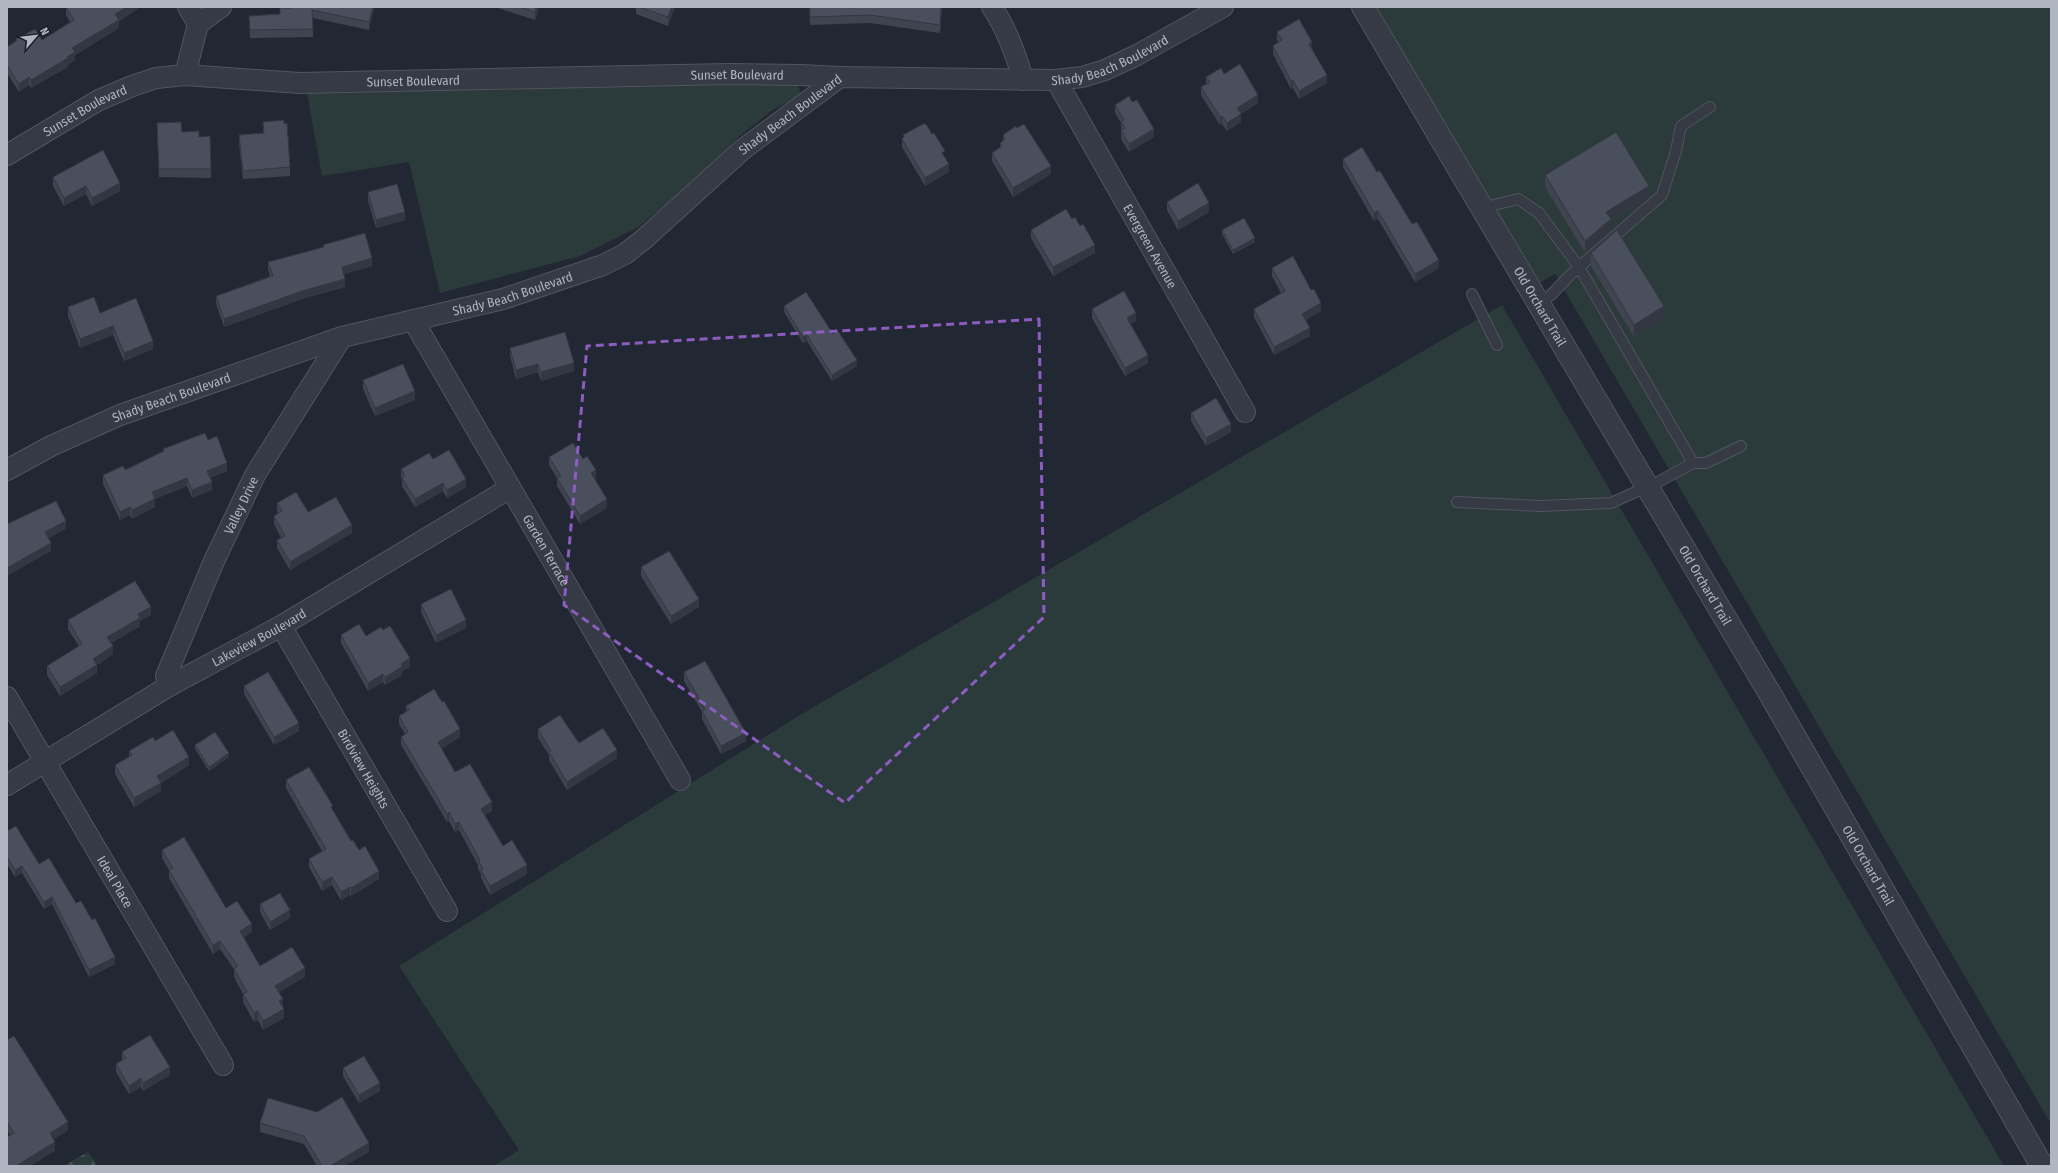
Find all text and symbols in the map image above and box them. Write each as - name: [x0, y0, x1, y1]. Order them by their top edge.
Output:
- north arrow: [16, 16, 56, 56]
- text: N: [37, 26, 52, 38]
- street label: Shady Beach Boulevard: [1051, 32, 1171, 88]
- street label: Sunset Boulevard: [690, 67, 784, 83]
- street label: Shady Beach Boulevard: [736, 72, 845, 158]
- street label: Sunset Boulevard: [367, 73, 460, 90]
- street label: Sunset Boulevard: [41, 82, 129, 140]
- street label: Evergreen Avenue: [1120, 201, 1180, 291]
- street label: Old Orchard Trail: [1511, 264, 1570, 350]
- street label: Shady Beach Boulevard: [451, 269, 574, 319]
- street label: Shady Beach Boulevard: [110, 370, 233, 426]
- street label: Valley Drive: [221, 474, 261, 537]
- street label: Garden Terrace: [520, 512, 573, 589]
- street label: Old Orchard Trail: [1676, 543, 1735, 628]
- street label: Lakeview Boulevard: [209, 606, 309, 670]
- street label: Birdview Heights: [335, 727, 393, 811]
- street label: Old Orchard Trail: [1839, 823, 1897, 909]
- street label: Ideal Place: [94, 853, 136, 910]

